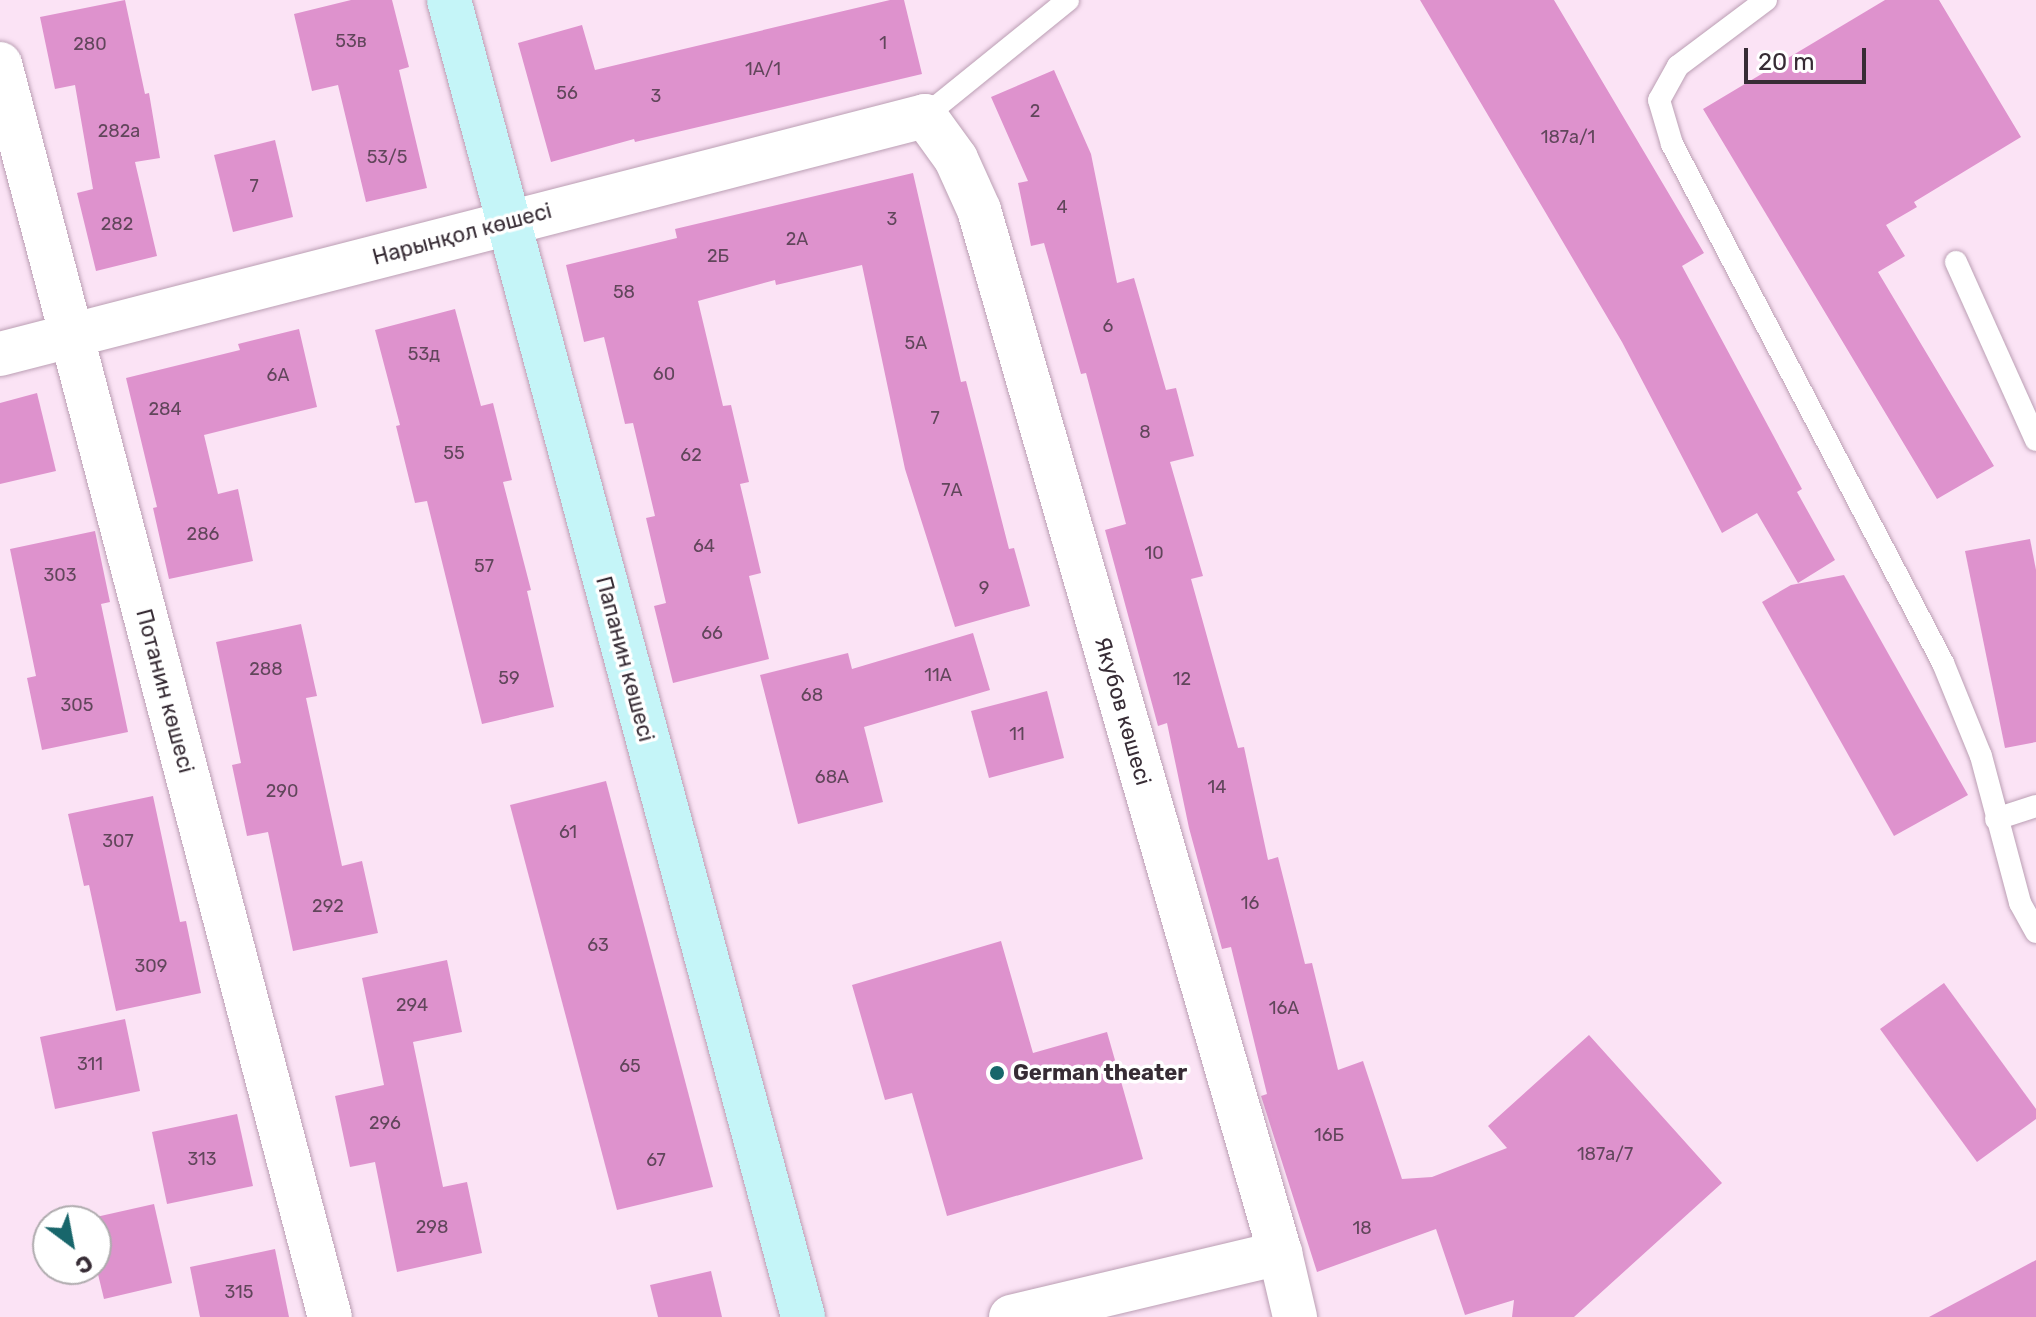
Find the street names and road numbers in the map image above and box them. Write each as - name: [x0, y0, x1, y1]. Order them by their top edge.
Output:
- street label: Нарынқол көшесі: [370, 197, 554, 271]
- street label: Папанин көшесі: [590, 573, 660, 745]
- street label: Потанин көшесі: [130, 606, 200, 776]
- street label: Якубов көшесі: [1089, 634, 1157, 788]

